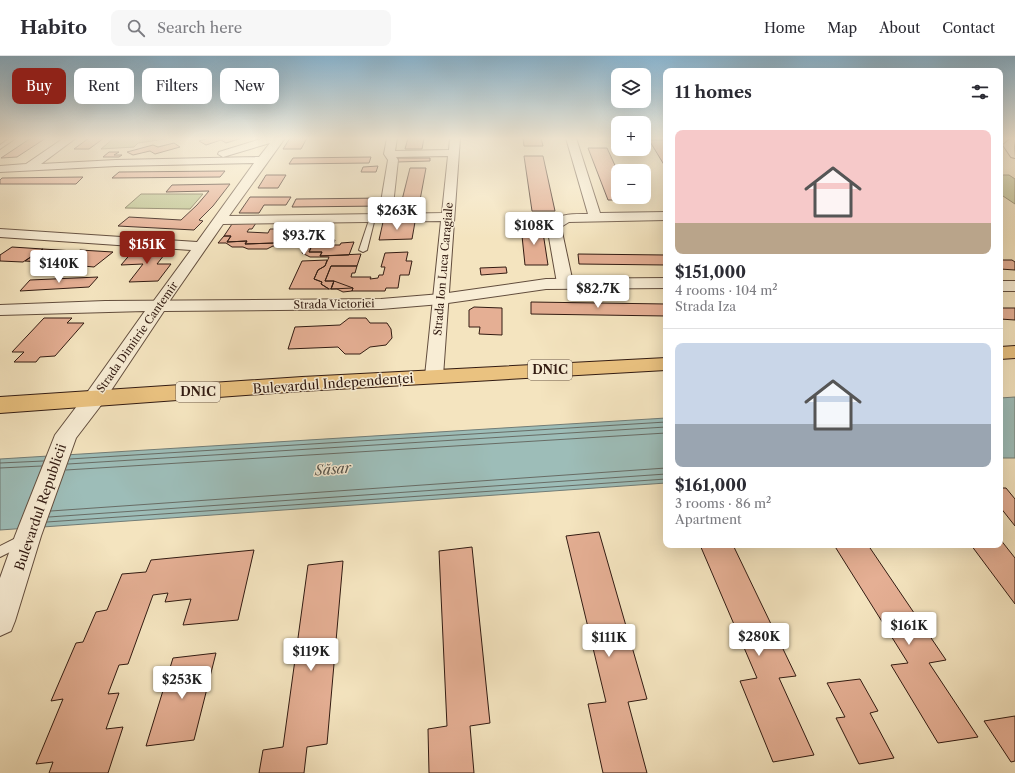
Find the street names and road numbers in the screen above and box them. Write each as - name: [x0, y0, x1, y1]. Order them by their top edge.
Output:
- street label: Strada Ion Luca Caragiale: [430, 202, 456, 336]
- street label: Strada Dimitrie Cantemir: [93, 278, 181, 395]
- street label: Strada Victoriei: [293, 296, 375, 312]
- road number: DN1C: [528, 360, 572, 380]
- street label: Bulevardul Independenței: [252, 369, 414, 398]
- road number: DN1C: [176, 382, 220, 402]
- street label: Bulevardul Republicii: [11, 441, 69, 573]

